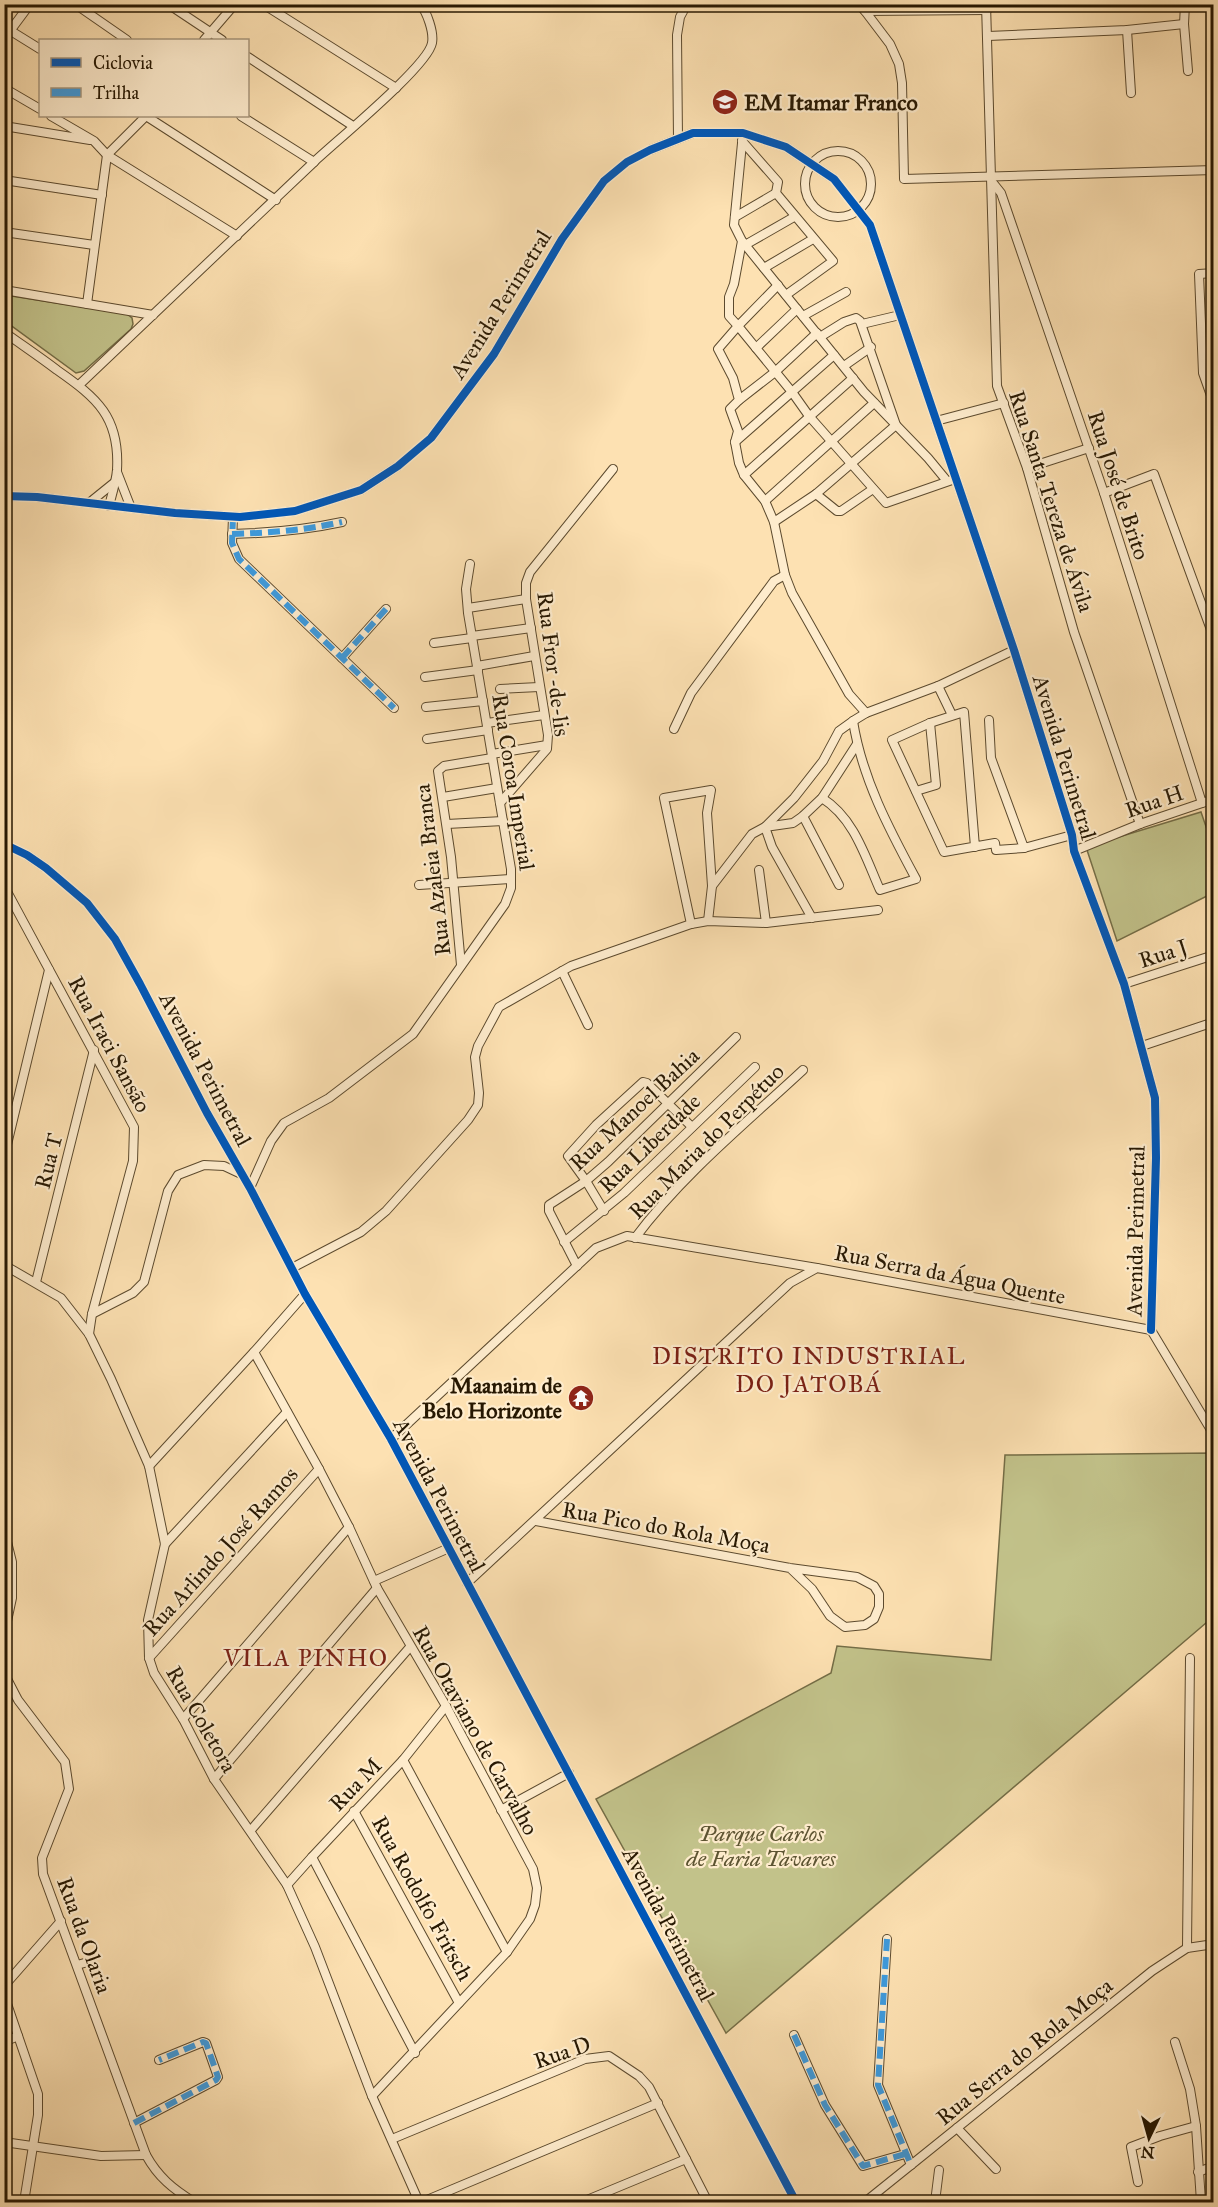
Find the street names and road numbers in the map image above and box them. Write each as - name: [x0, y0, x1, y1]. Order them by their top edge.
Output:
- street label: Avenida Perimetral: [443, 225, 557, 385]
- street label: Rua Santa Tereza de Ávila: [1003, 387, 1100, 616]
- street label: Rua José de Brito: [1082, 407, 1155, 563]
- street label: Rua Fror -de-lis: [531, 590, 576, 738]
- street label: Avenida Perimetral: [1026, 671, 1102, 843]
- street label: Rua Coroa Imperial: [486, 692, 541, 872]
- street label: Rua H: [1121, 779, 1187, 824]
- street label: Rua Azaleia Branca: [408, 782, 456, 957]
- street label: Rua J: [1135, 933, 1191, 974]
- street label: Rua Iraci Sansão: [62, 971, 157, 1117]
- street label: Avenida Perimetral: [153, 987, 258, 1151]
- street label: Rua Manoel Bahia: [564, 1042, 705, 1176]
- street label: Rua Maria do Perpétuo: [623, 1058, 790, 1225]
- street label: Rua Liberdade: [593, 1088, 706, 1199]
- street label: Rua T: [29, 1131, 68, 1192]
- street label: Avenida Perimetral: [1120, 1145, 1150, 1318]
- street label: Rua Serra da Água Quente: [832, 1239, 1068, 1310]
- street label: Avenida Perimetral: [387, 1413, 492, 1577]
- street label: Rua Arlindo José Ramos: [137, 1461, 304, 1642]
- street label: Rua Pico do Rola Moça: [560, 1496, 773, 1559]
- street label: Rua Otaviano de Carvalho: [407, 1621, 544, 1840]
- street label: Rua Coletora: [160, 1661, 243, 1778]
- street label: Rua M: [324, 1752, 387, 1817]
- street label: Rua Rodolfo Fritsch: [366, 1811, 479, 1985]
- street label: Avenida Perimetral: [616, 1842, 721, 2006]
- street label: Rua da Olaria: [51, 1873, 118, 1998]
- street label: Rua Serra do Rola Moça: [931, 1972, 1118, 2131]
- street label: Rua D: [530, 2030, 594, 2075]

